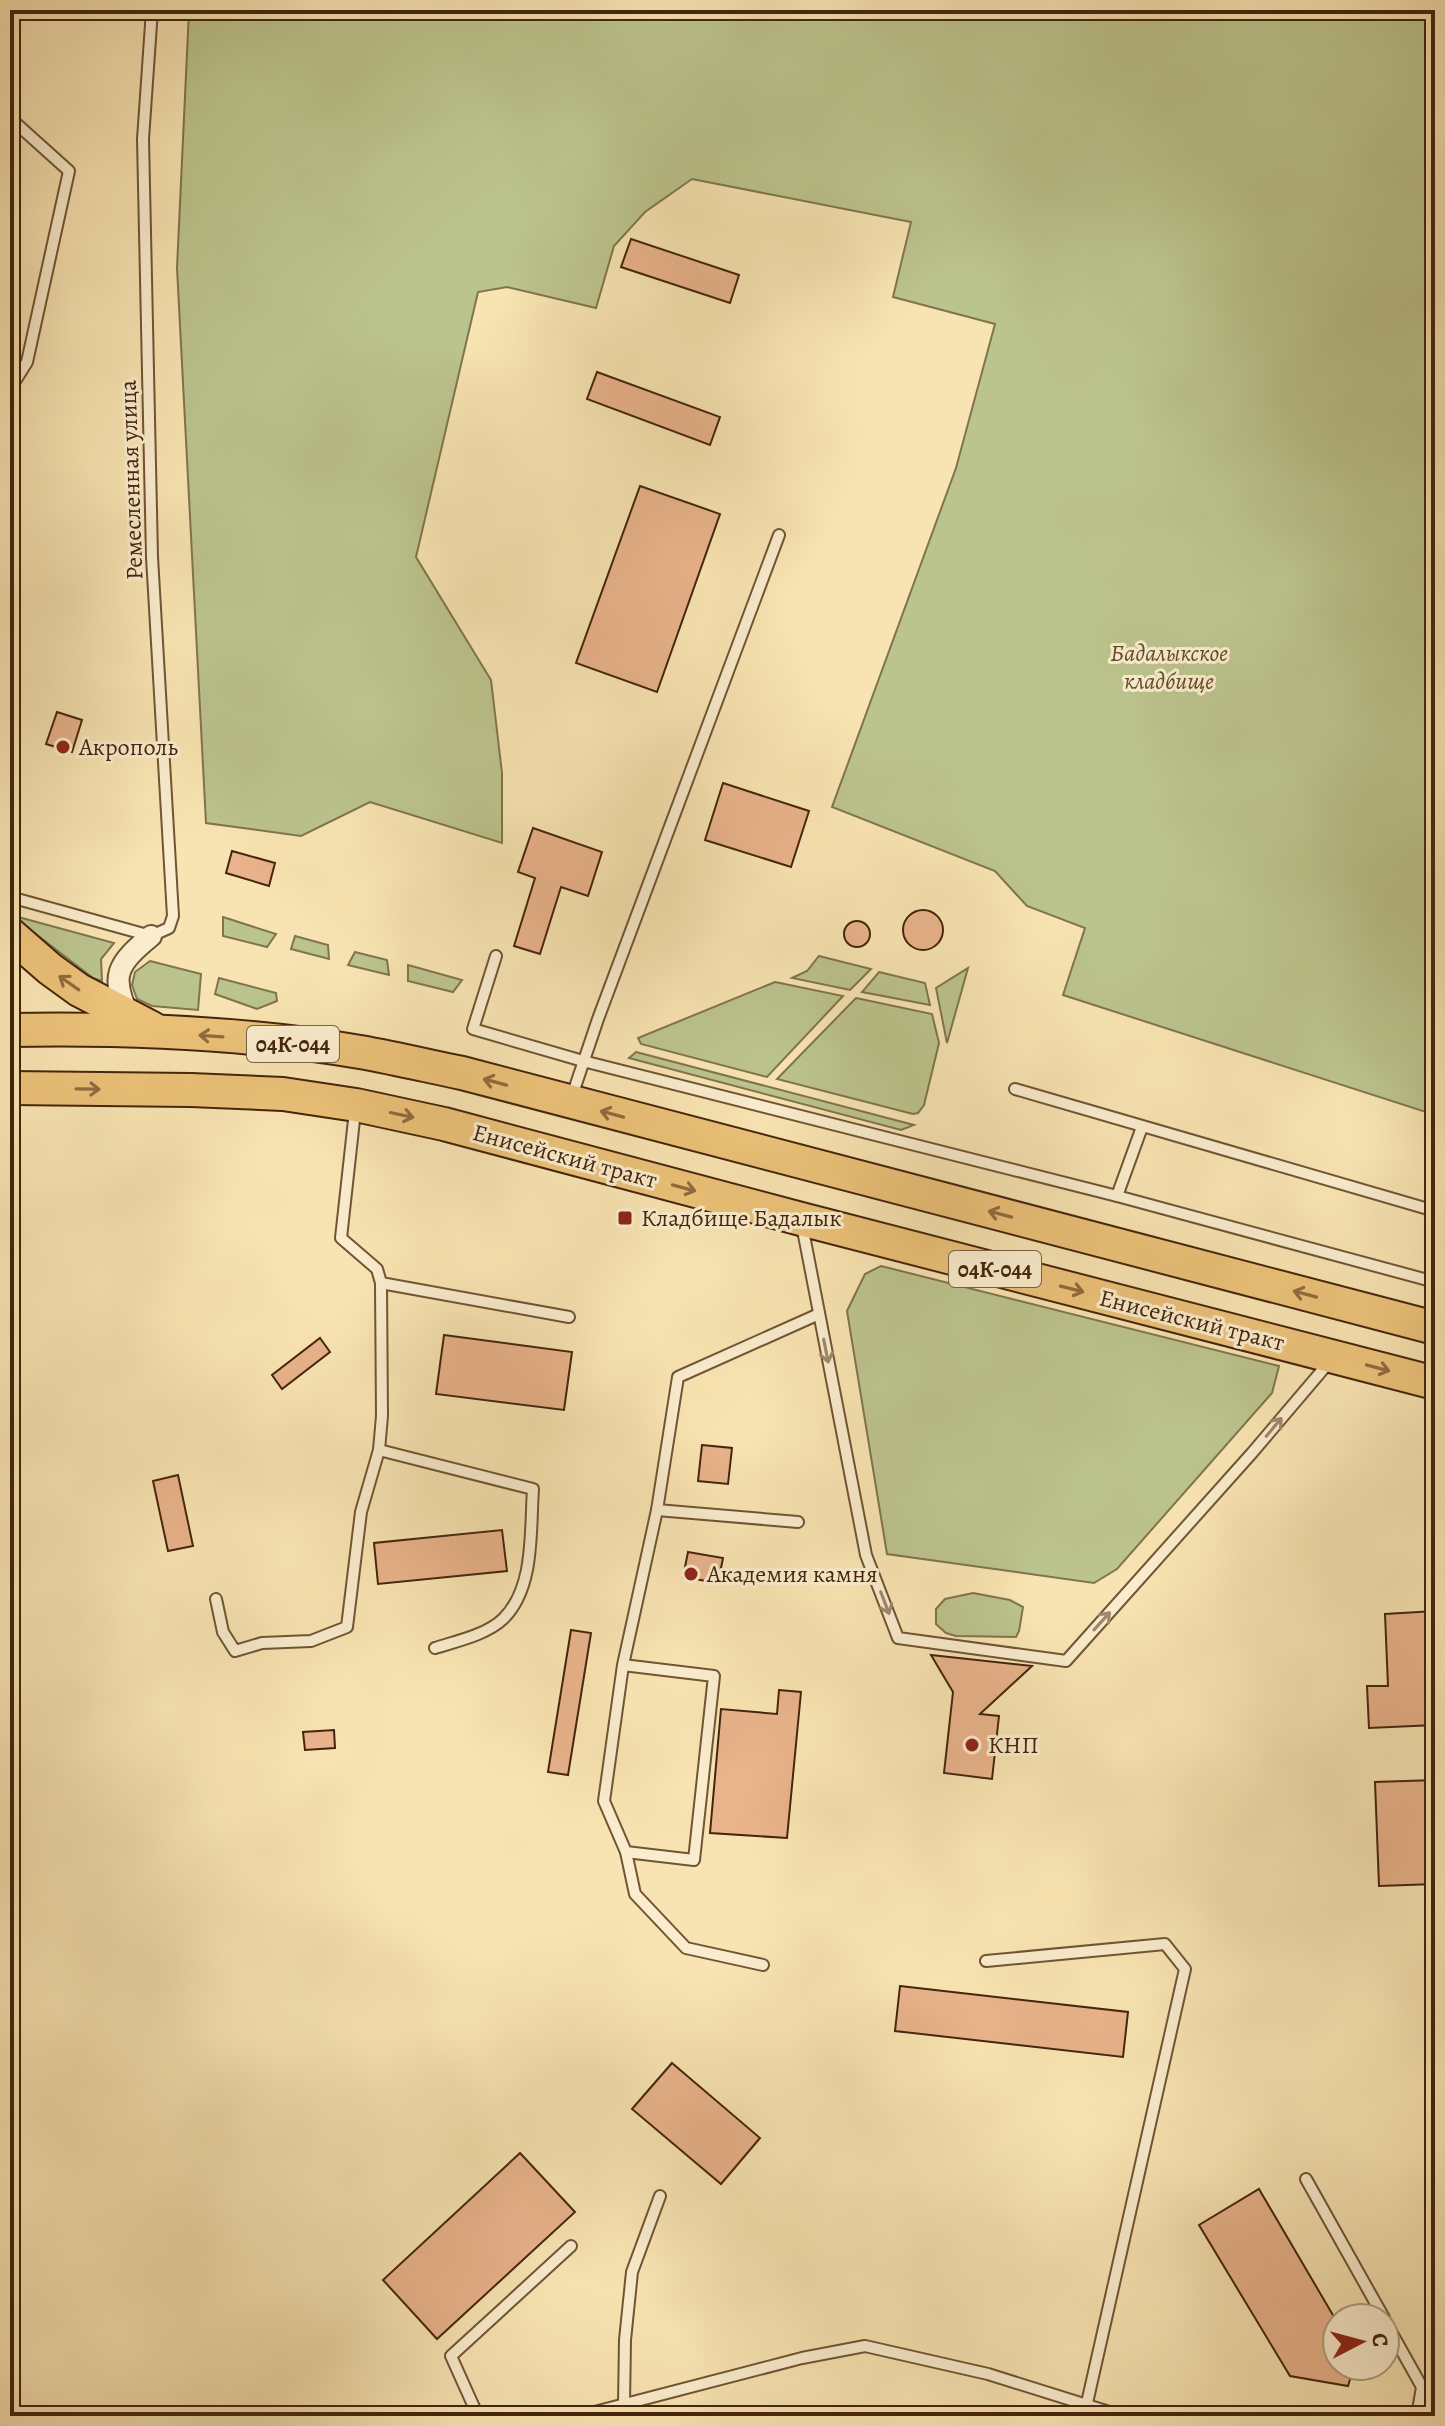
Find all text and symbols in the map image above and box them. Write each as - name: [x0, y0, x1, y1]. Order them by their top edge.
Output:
- street label: Ремесленная улица: [112, 380, 150, 580]
- park label: Бадалыкское кладбище: [1110, 637, 1228, 697]
- place label: Акрополь: [78, 731, 178, 763]
- marker: Акрополь: [54, 738, 72, 756]
- one-way arrow: [59, 975, 80, 992]
- road number: 04К-044: [247, 1026, 339, 1062]
- one-way arrow: [198, 1028, 225, 1043]
- one-way arrow: [482, 1073, 508, 1088]
- one-way arrow: [74, 1081, 101, 1097]
- one-way arrow: [600, 1105, 626, 1120]
- one-way arrow: [389, 1108, 414, 1123]
- street label: Енисейский тракт: [469, 1116, 661, 1196]
- one-way arrow: [671, 1182, 697, 1197]
- place label: Кладбище Бадалык: [641, 1202, 842, 1234]
- one-way arrow: [987, 1206, 1013, 1221]
- marker: Кладбище Бадалык: [616, 1209, 634, 1227]
- road number: 04К-044: [949, 1251, 1041, 1287]
- one-way arrow: [1058, 1282, 1084, 1297]
- street label: Енисейский тракт: [1096, 1282, 1288, 1359]
- one-way arrow: [1293, 1286, 1319, 1301]
- one-way arrow: [819, 1338, 834, 1363]
- one-way arrow: [1364, 1361, 1390, 1376]
- one-way arrow: [1265, 1417, 1283, 1437]
- place label: Академия камня: [706, 1558, 877, 1590]
- marker: Академия камня: [682, 1565, 700, 1583]
- one-way arrow: [879, 1591, 893, 1615]
- one-way arrow: [1092, 1612, 1110, 1632]
- place label: КНП: [988, 1729, 1038, 1761]
- marker: КНП: [963, 1736, 981, 1754]
- north arrow: [1321, 2302, 1401, 2382]
- text: С: [1364, 2332, 1396, 2348]

